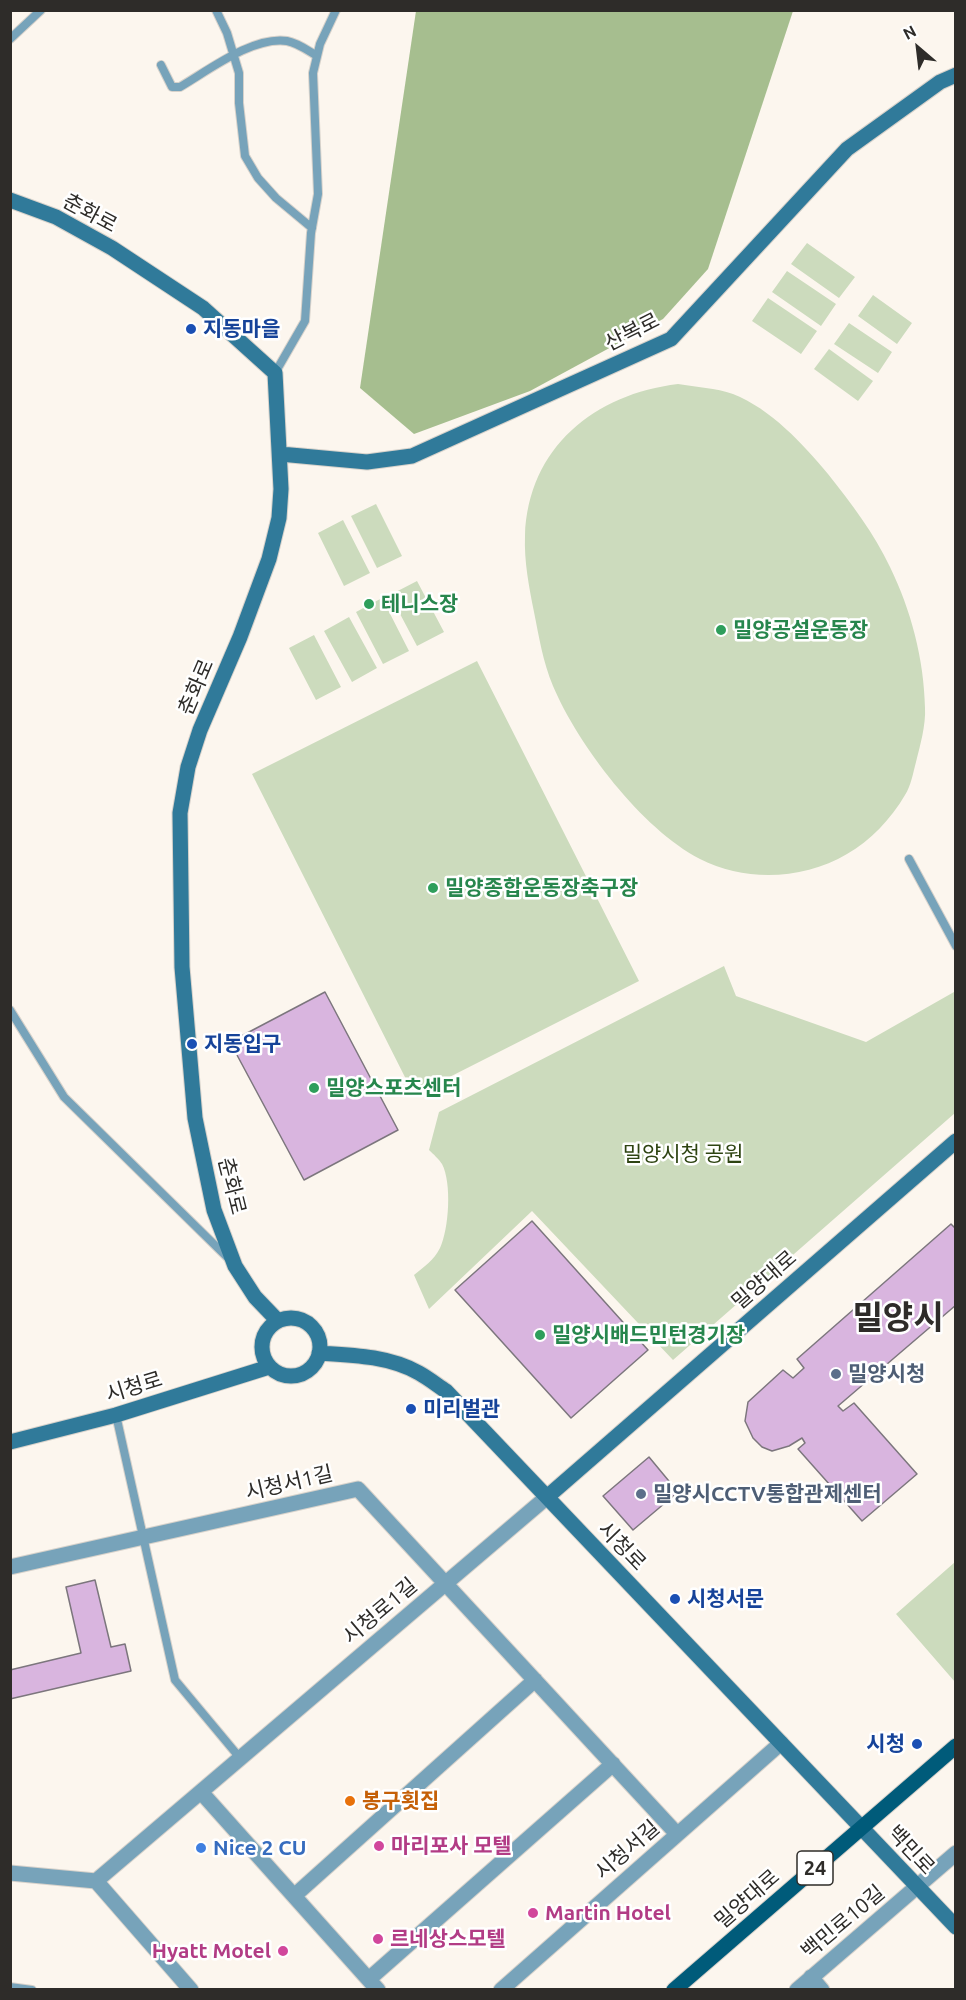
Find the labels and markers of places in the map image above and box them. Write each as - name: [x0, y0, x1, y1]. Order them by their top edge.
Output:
- place label: 지동마을: [203, 316, 280, 342]
- marker: 지동마을: [184, 322, 198, 336]
- place label: 테니스장: [381, 591, 458, 617]
- marker: 테니스장: [362, 597, 376, 611]
- place label: 밀양공설운동장: [733, 617, 868, 643]
- marker: 밀양공설운동장: [714, 623, 728, 637]
- place label: 밀양종합운동장축구장: [445, 875, 638, 901]
- marker: 밀양종합운동장축구장: [426, 881, 440, 895]
- place label: 지동입구: [204, 1031, 281, 1057]
- marker: 지동입구: [185, 1037, 199, 1051]
- place label: 밀양스포츠센터: [326, 1075, 461, 1101]
- marker: 밀양스포츠센터: [307, 1081, 321, 1095]
- place label: 밀양시배드민턴경기장: [552, 1322, 745, 1348]
- marker: 밀양시배드민턴경기장: [533, 1328, 547, 1342]
- place label: 밀양시청: [848, 1361, 925, 1387]
- marker: 밀양시청: [829, 1367, 843, 1381]
- place label: 미리벌관: [423, 1396, 500, 1422]
- marker: 미리벌관: [404, 1402, 418, 1416]
- place label: 밀양시CCTV통합관제센터: [653, 1481, 882, 1507]
- marker: 밀양시CCTV통합관제센터: [634, 1487, 648, 1501]
- place label: 시청서문: [687, 1586, 764, 1612]
- marker: 시청서문: [668, 1592, 682, 1606]
- place label: 시청: [866, 1731, 905, 1757]
- marker: 시청: [910, 1737, 924, 1751]
- place label: 봉구횟집: [362, 1788, 439, 1814]
- marker: 봉구횟집: [343, 1794, 357, 1808]
- place label: 마리포사 모텔: [391, 1833, 512, 1859]
- place label: Nice 2 CU: [213, 1835, 306, 1861]
- marker: 마리포사 모텔: [372, 1839, 386, 1853]
- marker: Nice 2 CU: [194, 1841, 208, 1855]
- place label: Martin Hotel: [545, 1900, 671, 1926]
- marker: Martin Hotel: [526, 1906, 540, 1920]
- place label: 르네상스모텔: [390, 1926, 506, 1952]
- marker: 르네상스모텔: [371, 1932, 385, 1946]
- place label: Hyatt Motel: [152, 1938, 271, 1964]
- marker: Hyatt Motel: [276, 1944, 290, 1958]

